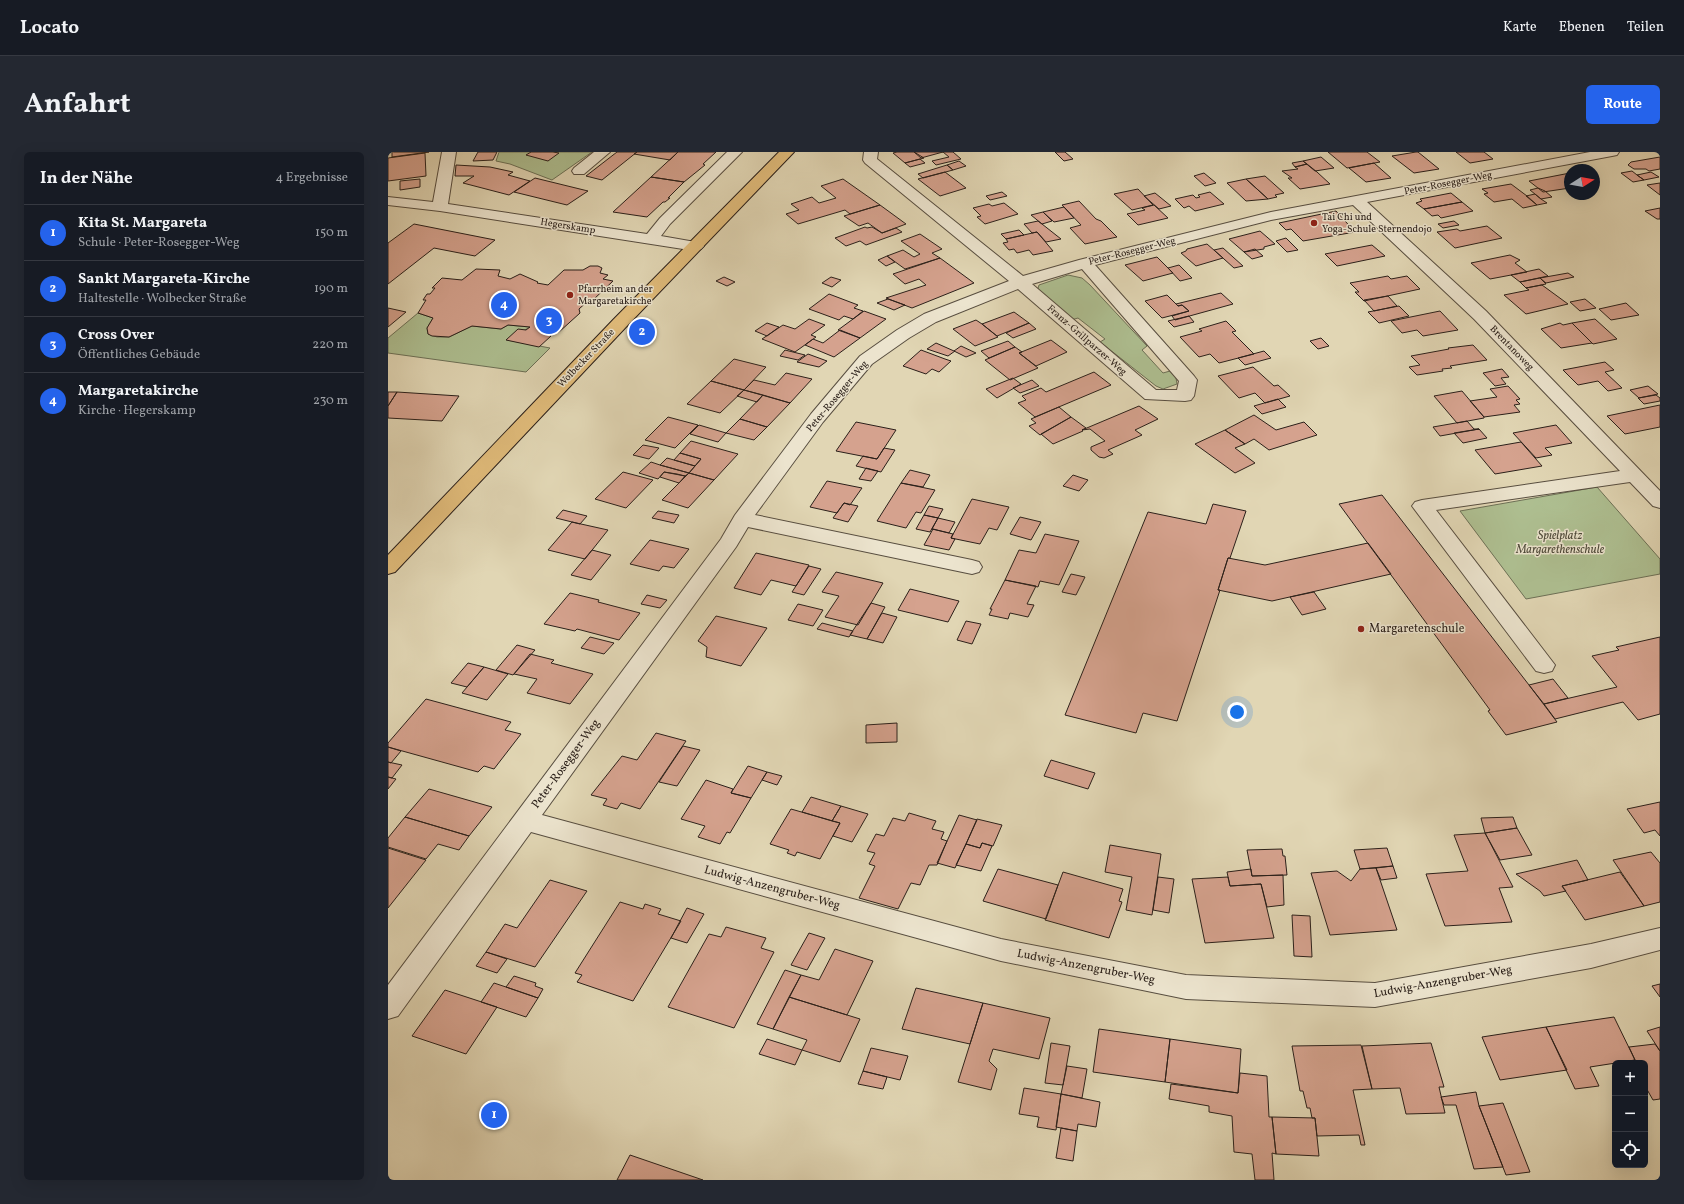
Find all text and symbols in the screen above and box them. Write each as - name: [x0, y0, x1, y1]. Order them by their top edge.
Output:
- text: Locato: [20, 15, 79, 41]
- text: Karte: [1503, 18, 1537, 37]
- text: Ebenen: [1559, 18, 1605, 37]
- text: Teilen: [1627, 18, 1664, 37]
- text: Anfahrt: [24, 85, 131, 124]
- button: Route: [1586, 85, 1660, 124]
- north arrow: [1564, 164, 1600, 200]
- text: In der Nähe: [40, 167, 133, 190]
- street label: Peter-Rosegger-Weg: [1403, 168, 1493, 198]
- text: 4 Ergebnisse: [275, 169, 348, 187]
- place label: Tai Chi und Yoga-Schule Sternendojo: [1322, 210, 1432, 236]
- text: Kita St. Margareta: [78, 213, 207, 234]
- street label: Hegerskamp: [539, 215, 597, 237]
- marker: Tai Chi und Yoga-Schule Sternendojo: [1309, 218, 1319, 228]
- text: 1: [50, 224, 56, 242]
- text: 150 m: [315, 224, 348, 242]
- street label: Peter-Rosegger-Weg: [1087, 233, 1177, 269]
- text: Schule · Peter-Rosegger-Weg: [78, 234, 240, 252]
- text: Sankt Margareta-Kirche: [78, 269, 250, 290]
- text: 2: [50, 280, 56, 298]
- text: 190 m: [314, 280, 348, 298]
- place label: Pfarrheim an der Margaretakirche: [578, 282, 653, 308]
- text: Haltestelle · Wolbecker Straße: [78, 290, 246, 308]
- pin: 4: [491, 290, 517, 320]
- marker: Pfarrheim an der Margaretakirche: [565, 290, 575, 300]
- street label: Franz-Grillparzer-Weg: [1044, 301, 1130, 379]
- pin: 3: [536, 306, 562, 336]
- pin: 2: [629, 317, 655, 347]
- street label: Brentanoweg: [1487, 322, 1537, 374]
- text: Cross Over: [78, 325, 154, 346]
- street label: Wolbecker Straße: [554, 325, 618, 391]
- text: 3: [50, 336, 56, 354]
- text: 220 m: [312, 336, 348, 354]
- text: Öffentliches Gebäude: [78, 346, 200, 364]
- street label: Peter-Rosegger-Weg: [803, 357, 871, 435]
- text: Margaretakirche: [78, 381, 198, 402]
- text: 4: [49, 392, 57, 410]
- text: 230 m: [313, 392, 348, 410]
- text: Kirche · Hegerskamp: [78, 402, 196, 420]
- park label: Spielplatz Margarethenschule: [1515, 528, 1605, 558]
- place label: Margaretenschule: [1369, 621, 1465, 637]
- marker: Margaretenschule: [1356, 624, 1366, 634]
- your location: [1227, 702, 1247, 722]
- street label: Peter-Rosegger-Weg: [528, 716, 604, 812]
- street label: Ludwig-Anzengruber-Weg: [702, 862, 842, 914]
- street label: Ludwig-Anzengruber-Weg: [1016, 946, 1156, 988]
- street label: Ludwig-Anzengruber-Weg: [1372, 962, 1514, 1002]
- map controls: [1612, 1060, 1648, 1168]
- button: +: [1612, 1060, 1648, 1096]
- button: −: [1612, 1096, 1648, 1132]
- pin: 1: [481, 1100, 507, 1130]
- button: locate: [1612, 1132, 1648, 1168]

